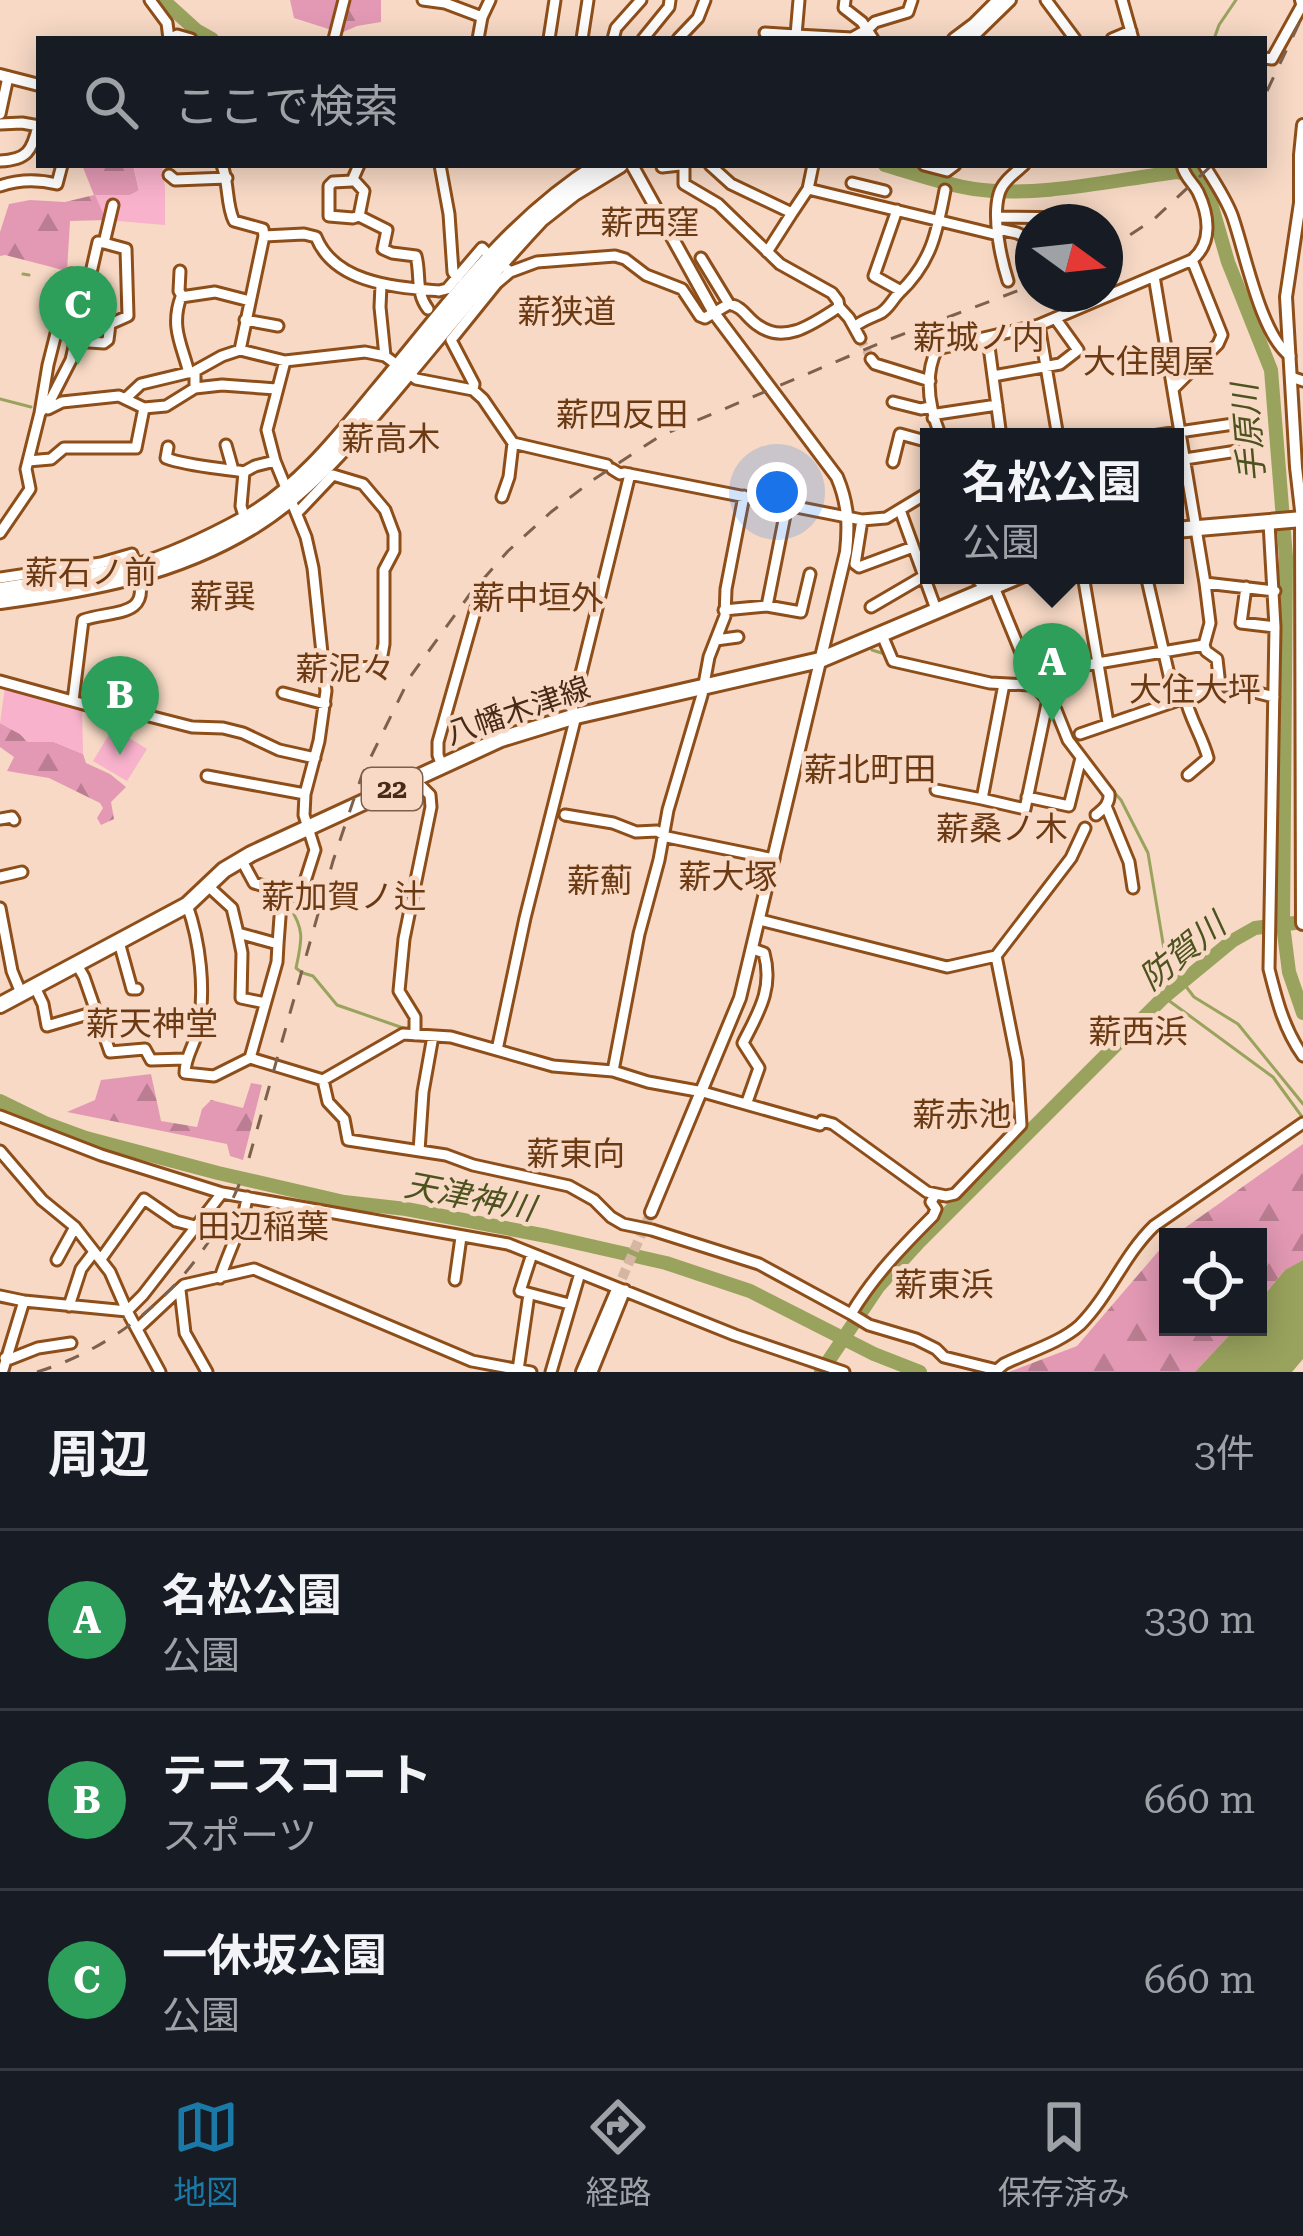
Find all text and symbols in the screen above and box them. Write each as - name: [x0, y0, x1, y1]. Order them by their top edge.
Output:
- search box: [36, 36, 1267, 168]
- icon: search: [78, 69, 144, 135]
- text: ここで検索: [174, 80, 399, 133]
- district label: 薪西窪: [601, 203, 700, 242]
- north arrow: [1015, 204, 1123, 312]
- pin: C: [39, 266, 117, 365]
- district label: 薪狭道: [518, 292, 617, 331]
- district label: 薪城ノ内: [913, 318, 1045, 357]
- district label: 大住関屋: [1083, 342, 1215, 381]
- water label: 手原川: [1224, 379, 1272, 484]
- district label: 薪四反田: [556, 395, 688, 434]
- district label: 薪高木: [342, 419, 441, 458]
- popup: [920, 428, 1184, 584]
- text: 名松公園: [962, 456, 1142, 509]
- your location: [747, 462, 807, 522]
- text: 公園: [962, 520, 1040, 566]
- district label: 薪石ノ前: [25, 553, 157, 592]
- district label: 薪巽: [190, 577, 256, 616]
- district label: 薪中垣外: [472, 578, 604, 617]
- pin: A: [1013, 623, 1091, 722]
- district label: 薪泥々: [296, 649, 395, 688]
- pin: B: [81, 656, 159, 755]
- street label: 八幡木津線: [441, 670, 594, 751]
- district label: 大住大坪: [1129, 670, 1261, 709]
- district label: 薪北町田: [804, 750, 936, 789]
- road number: 22: [362, 768, 422, 810]
- district label: 薪桑ノ木: [936, 809, 1068, 848]
- district label: 薪大塚: [679, 857, 778, 896]
- district label: 薪薊: [567, 861, 633, 900]
- district label: 薪加賀ノ辻: [262, 877, 427, 916]
- water label: 防賀川: [1132, 903, 1235, 998]
- district label: 薪天神堂: [86, 1004, 218, 1043]
- district label: 薪西浜: [1089, 1012, 1188, 1051]
- district label: 薪赤池: [913, 1095, 1012, 1134]
- district label: 薪東向: [527, 1134, 626, 1173]
- water label: 天津神川: [401, 1165, 541, 1229]
- district label: 田辺稲葉: [197, 1207, 329, 1246]
- map controls: [1159, 1228, 1267, 1336]
- button: locate: [1159, 1228, 1267, 1336]
- district label: 薪東浜: [895, 1265, 994, 1304]
- text: 周辺: [48, 1425, 150, 1484]
- text: 3件: [1194, 1431, 1255, 1477]
- text: 名松公園: [162, 1569, 342, 1622]
- text: A: [73, 1597, 101, 1643]
- text: 330 m: [1144, 1597, 1255, 1643]
- text: 公園: [162, 1633, 240, 1679]
- text: テニスコート: [162, 1749, 432, 1802]
- text: B: [73, 1777, 101, 1823]
- text: 660 m: [1144, 1777, 1255, 1823]
- text: スポーツ: [162, 1813, 317, 1859]
- text: 一休坂公園: [162, 1929, 387, 1982]
- text: C: [73, 1957, 101, 2003]
- text: 660 m: [1144, 1957, 1255, 2003]
- text: 公園: [162, 1993, 240, 2039]
- tab: 地図: [173, 2094, 239, 2214]
- tab: 経路: [585, 2094, 651, 2214]
- tab: 保存済み: [998, 2094, 1130, 2214]

